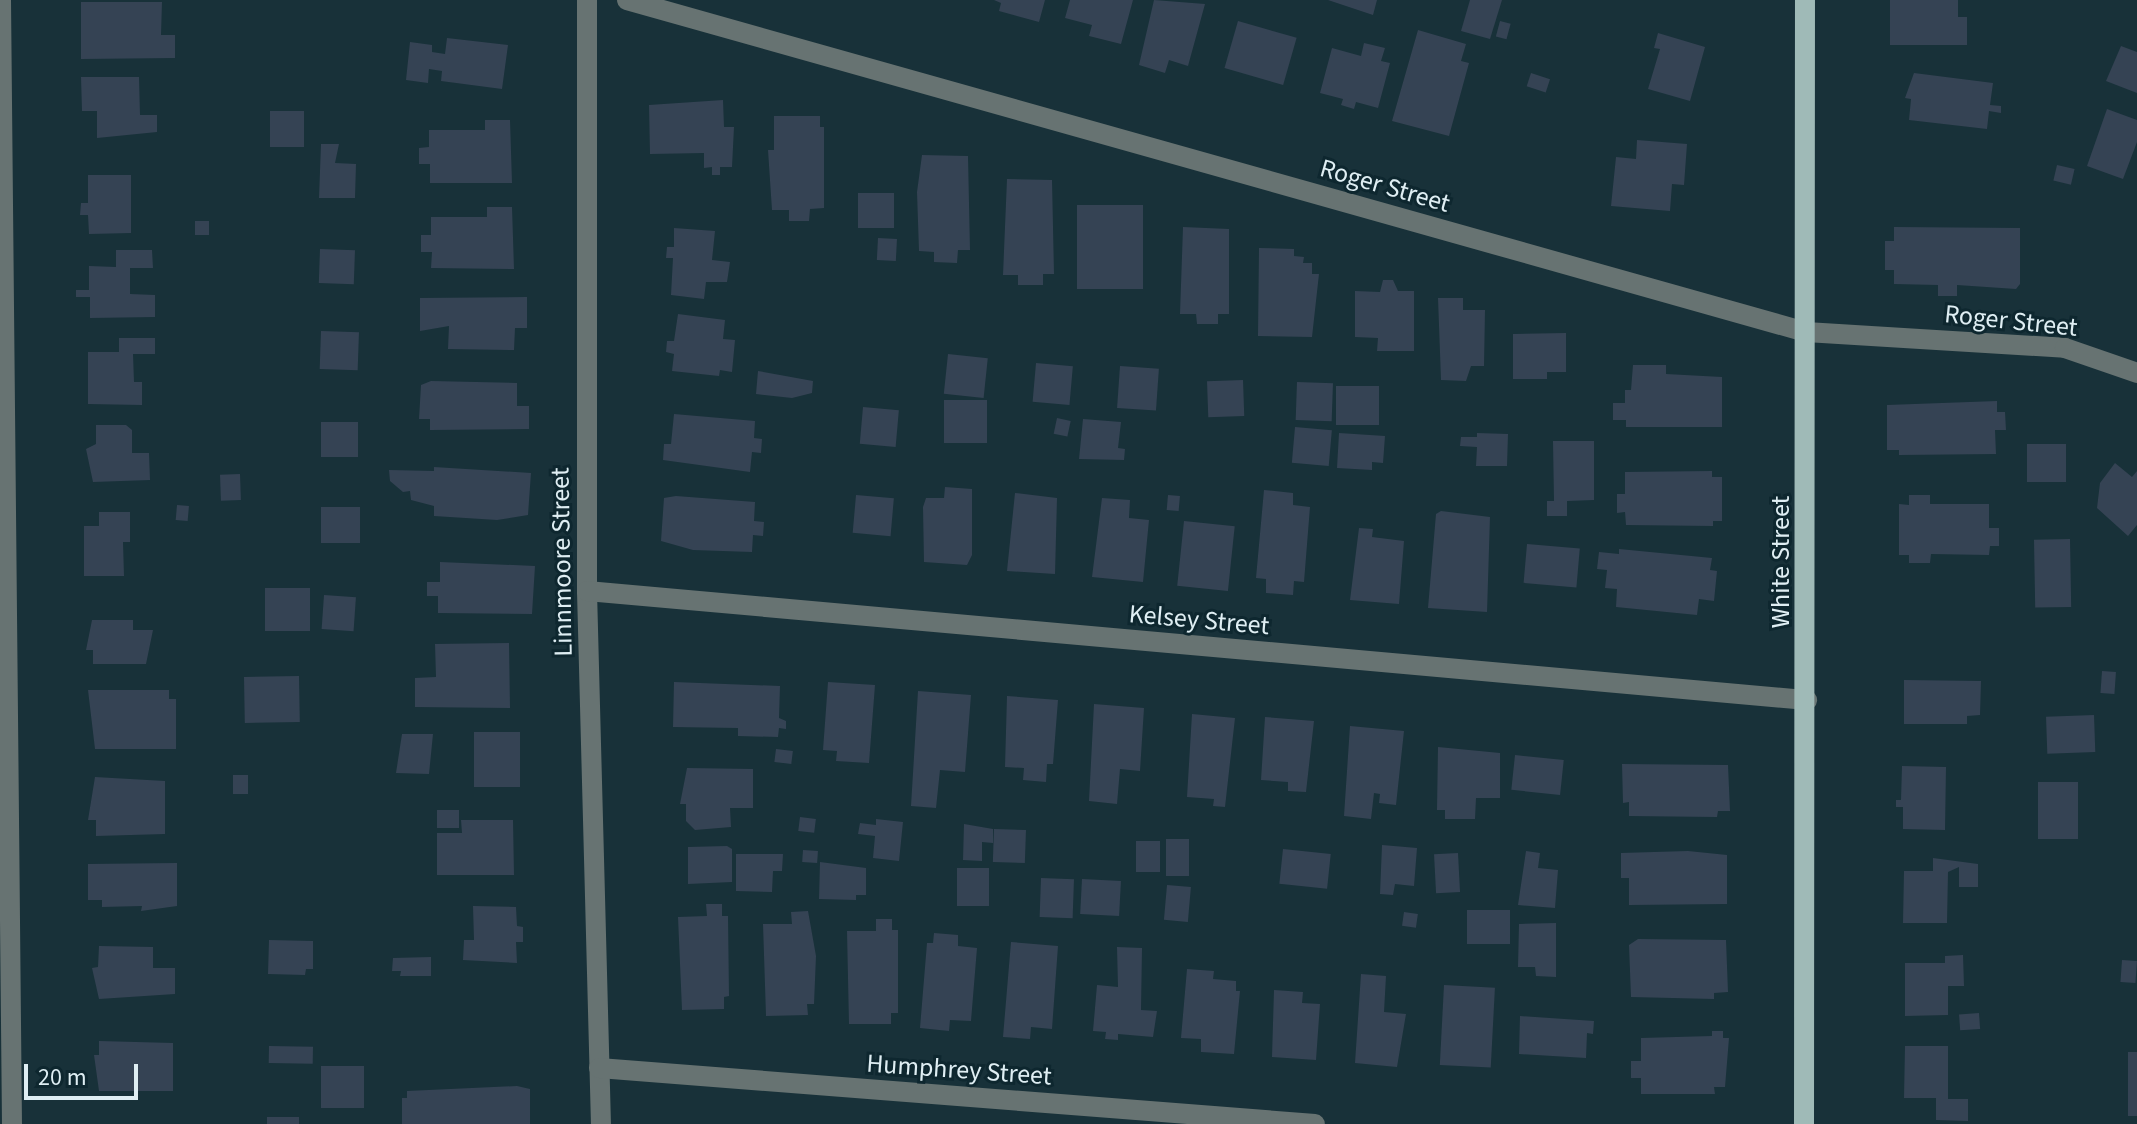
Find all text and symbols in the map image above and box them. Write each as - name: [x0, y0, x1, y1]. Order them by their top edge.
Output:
- street label: Roger Street: [1316, 153, 1454, 219]
- street label: Roger Street: [1943, 299, 2079, 343]
- street label: Linnmoore Street: [545, 467, 579, 657]
- street label: White Street: [1765, 496, 1797, 628]
- street label: Kelsey Street: [1128, 598, 1270, 642]
- scale bar: [28, 1048, 142, 1098]
- street label: Humphrey Street: [865, 1048, 1053, 1092]
- text: 20 m: [38, 1060, 87, 1095]

